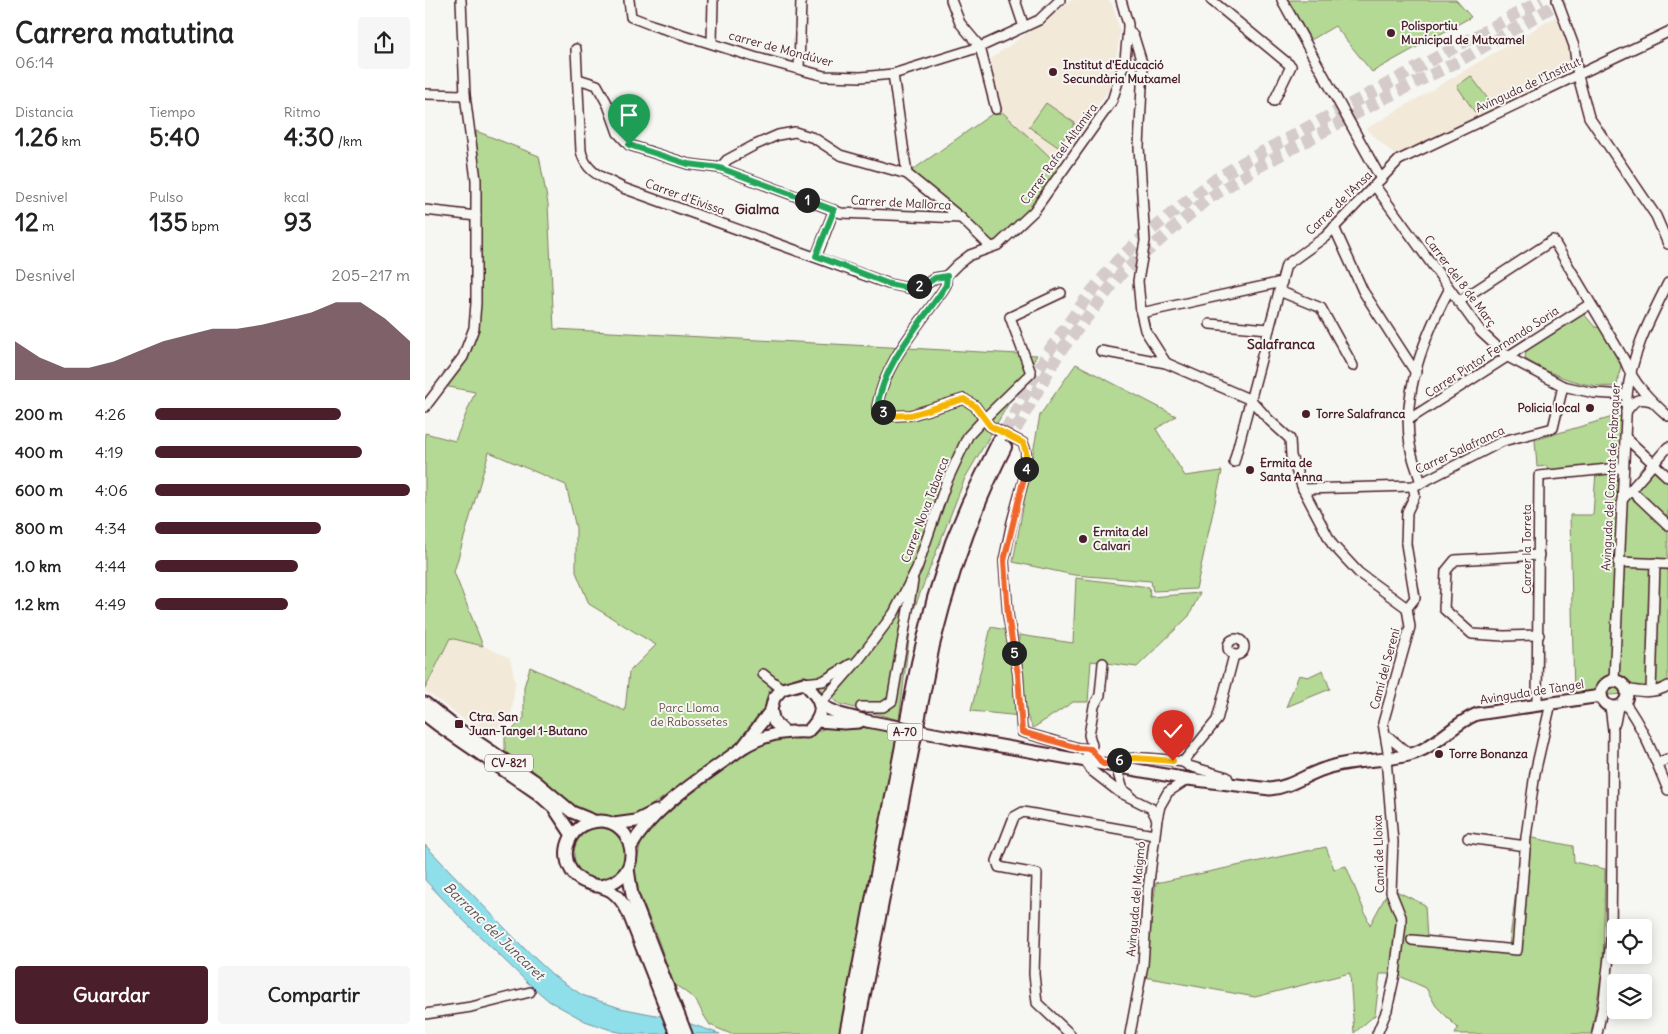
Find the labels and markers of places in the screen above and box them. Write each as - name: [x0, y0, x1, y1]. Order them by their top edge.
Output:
- place label: Polisportiu Municipal de Mutxamel: [1401, 18, 1525, 48]
- marker: Polisportiu Municipal de Mutxamel: [1385, 27, 1397, 39]
- place label: Institut d'Educació Secundària Mutxamel: [1063, 57, 1181, 86]
- marker: Institut d'Educació Secundària Mutxamel: [1047, 66, 1059, 78]
- pin: [608, 94, 650, 145]
- pin: 1: [795, 188, 819, 212]
- pin: 2: [907, 274, 931, 298]
- pin: 3: [871, 400, 895, 424]
- place label: Policia local: [1517, 400, 1580, 415]
- marker: Policia local: [1584, 402, 1596, 414]
- place label: Torre Salafranca: [1316, 406, 1406, 421]
- marker: Torre Salafranca: [1300, 408, 1312, 420]
- place label: Ermita de Santa Anna: [1260, 455, 1323, 484]
- pin: 4: [1013, 456, 1039, 482]
- marker: Ermita de Santa Anna: [1244, 464, 1256, 476]
- place label: Ermita del Calvari: [1093, 524, 1148, 553]
- marker: Ermita del Calvari: [1077, 533, 1089, 545]
- pin: 5: [1001, 640, 1027, 666]
- place label: Ctra. San Juan-Tangel 1-Butano: [469, 709, 588, 739]
- pin: [1152, 710, 1194, 761]
- marker: Ctra. San Juan-Tangel 1-Butano: [453, 718, 465, 730]
- place label: Torre Bonanza: [1449, 746, 1528, 761]
- pin: 6: [1107, 748, 1131, 772]
- marker: Torre Bonanza: [1433, 748, 1445, 760]

